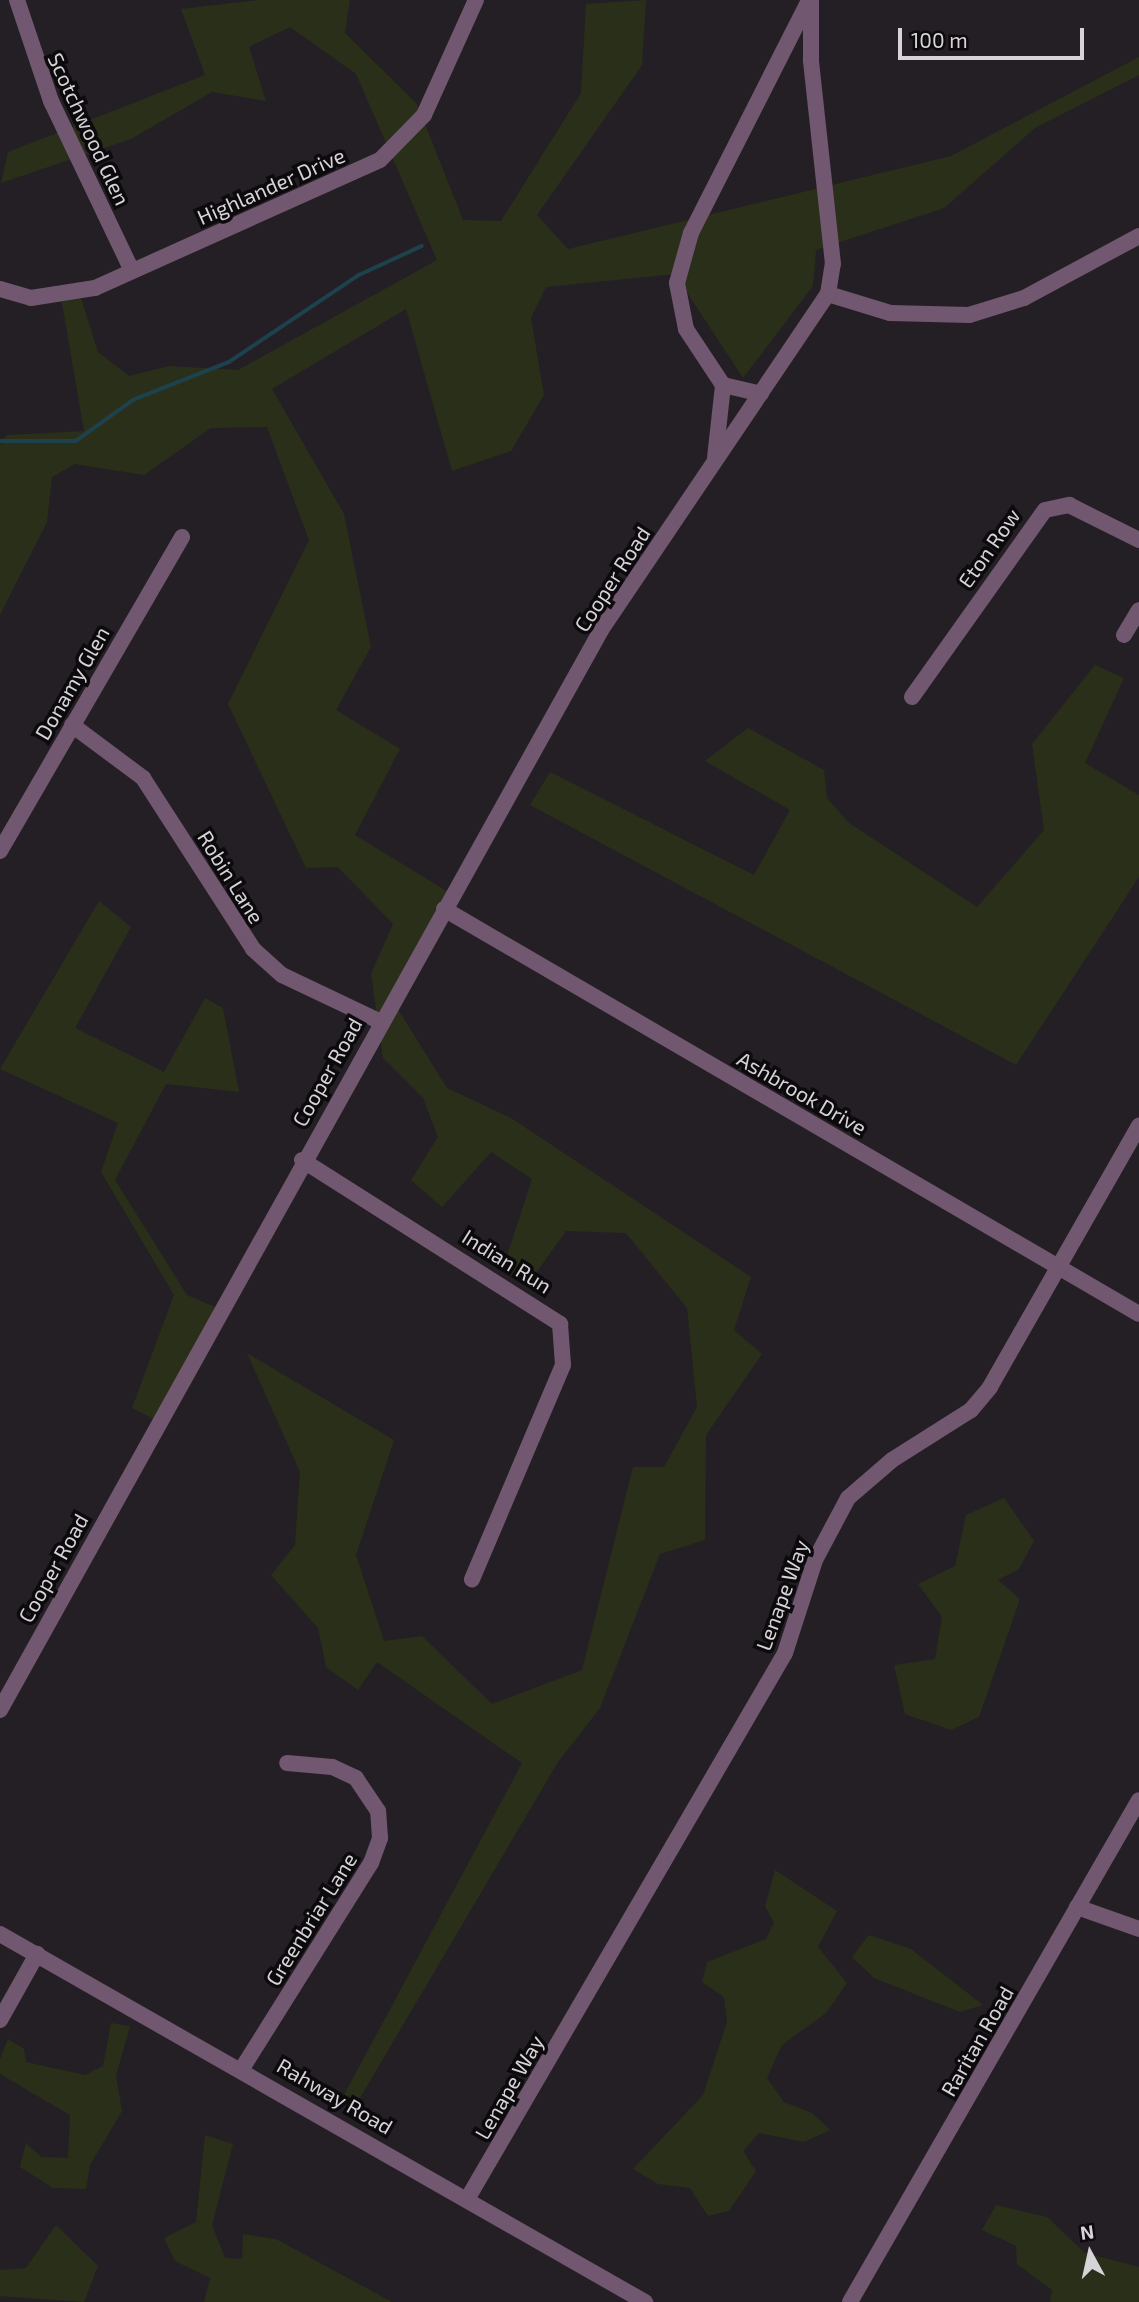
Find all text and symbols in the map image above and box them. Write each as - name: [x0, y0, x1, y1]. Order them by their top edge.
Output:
- scale bar: [901, 14, 1086, 58]
- text: 100 m: [911, 27, 968, 52]
- street label: Scotchwood Glen: [43, 49, 135, 209]
- street label: Highlander Drive: [193, 142, 349, 230]
- street label: Eton Row: [953, 504, 1025, 592]
- street label: Cooper Road: [569, 522, 655, 636]
- street label: Donamy Glen: [29, 622, 115, 744]
- street label: Robin Lane: [193, 826, 269, 928]
- street label: Cooper Road: [287, 1013, 367, 1131]
- street label: Ashbrook Drive: [733, 1046, 871, 1140]
- street label: Indian Run: [458, 1224, 556, 1298]
- street label: Cooper Road: [13, 1509, 93, 1627]
- street label: Lenape Way: [750, 1536, 814, 1654]
- street label: Greenbriar Lane: [260, 1848, 362, 1990]
- street label: Raritan Road: [935, 1981, 1019, 2101]
- street label: Lenape Way: [469, 2030, 549, 2144]
- street label: Rahway Road: [273, 2053, 397, 2139]
- north arrow: [1055, 2218, 1125, 2288]
- text: N: [1079, 2219, 1095, 2244]

